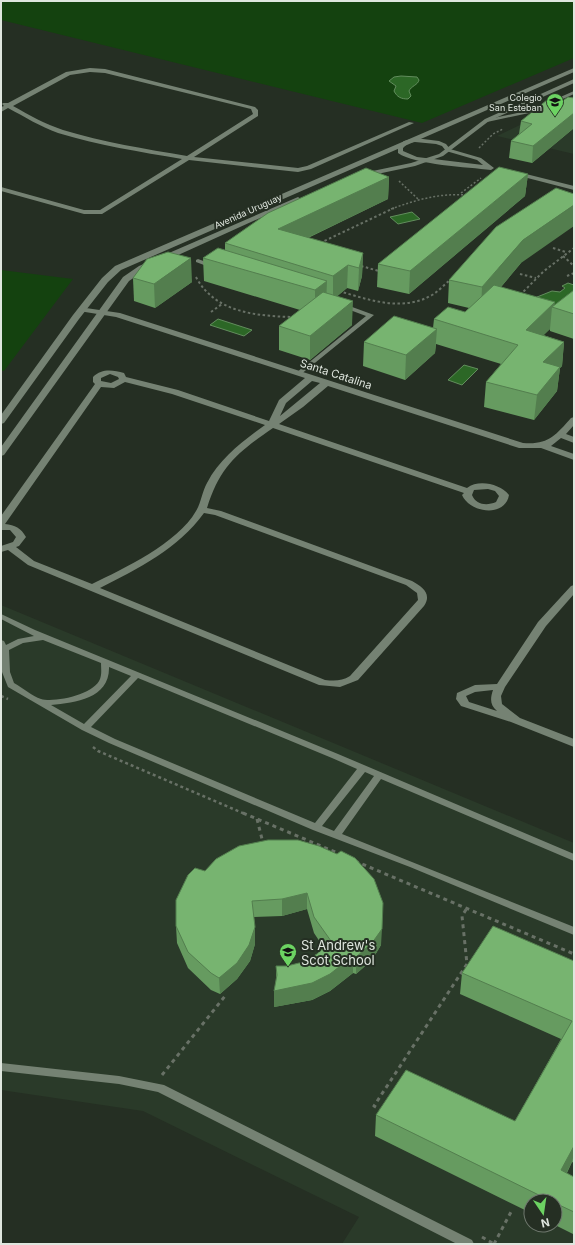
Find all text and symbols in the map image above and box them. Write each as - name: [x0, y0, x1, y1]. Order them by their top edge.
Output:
- place label: Colegio San Esteban: [489, 92, 542, 113]
- school or university icon: Colegio San Esteban: [545, 92, 565, 117]
- street label: Avenida Uruguay: [213, 191, 283, 231]
- street label: Santa Catalina: [298, 356, 374, 392]
- place label: St Andrew's Scot School: [301, 937, 375, 968]
- school or university icon: St Andrew's Scot School: [278, 942, 298, 967]
- north arrow: [523, 1193, 563, 1233]
- text: N: [540, 1215, 551, 1231]

